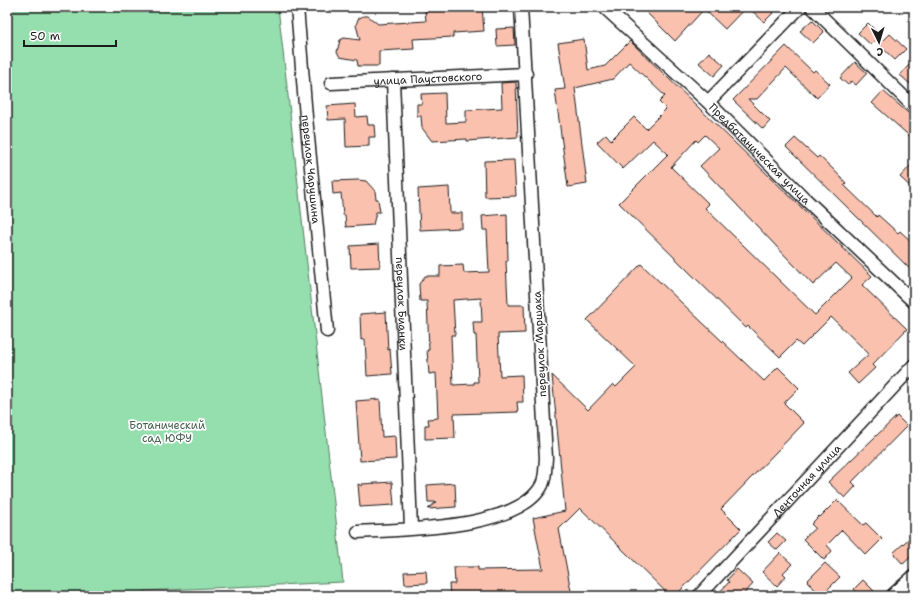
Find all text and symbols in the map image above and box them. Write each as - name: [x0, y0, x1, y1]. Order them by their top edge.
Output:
- scale bar: [24, 22, 116, 48]
- north arrow: [859, 22, 899, 62]
- text: 50 m: [30, 28, 60, 44]
- text: С: [876, 44, 884, 59]
- street label: улица Паустовского: [373, 69, 483, 89]
- street label: Предботаническая улица: [706, 100, 814, 208]
- street label: переулок Чарушина: [298, 114, 324, 225]
- street label: переулок Бианки: [393, 257, 411, 351]
- street label: переулок Маршака: [530, 290, 550, 397]
- park label: Ботанический сад ЮФУ: [129, 418, 205, 446]
- street label: Ленточная улица: [769, 441, 844, 520]

